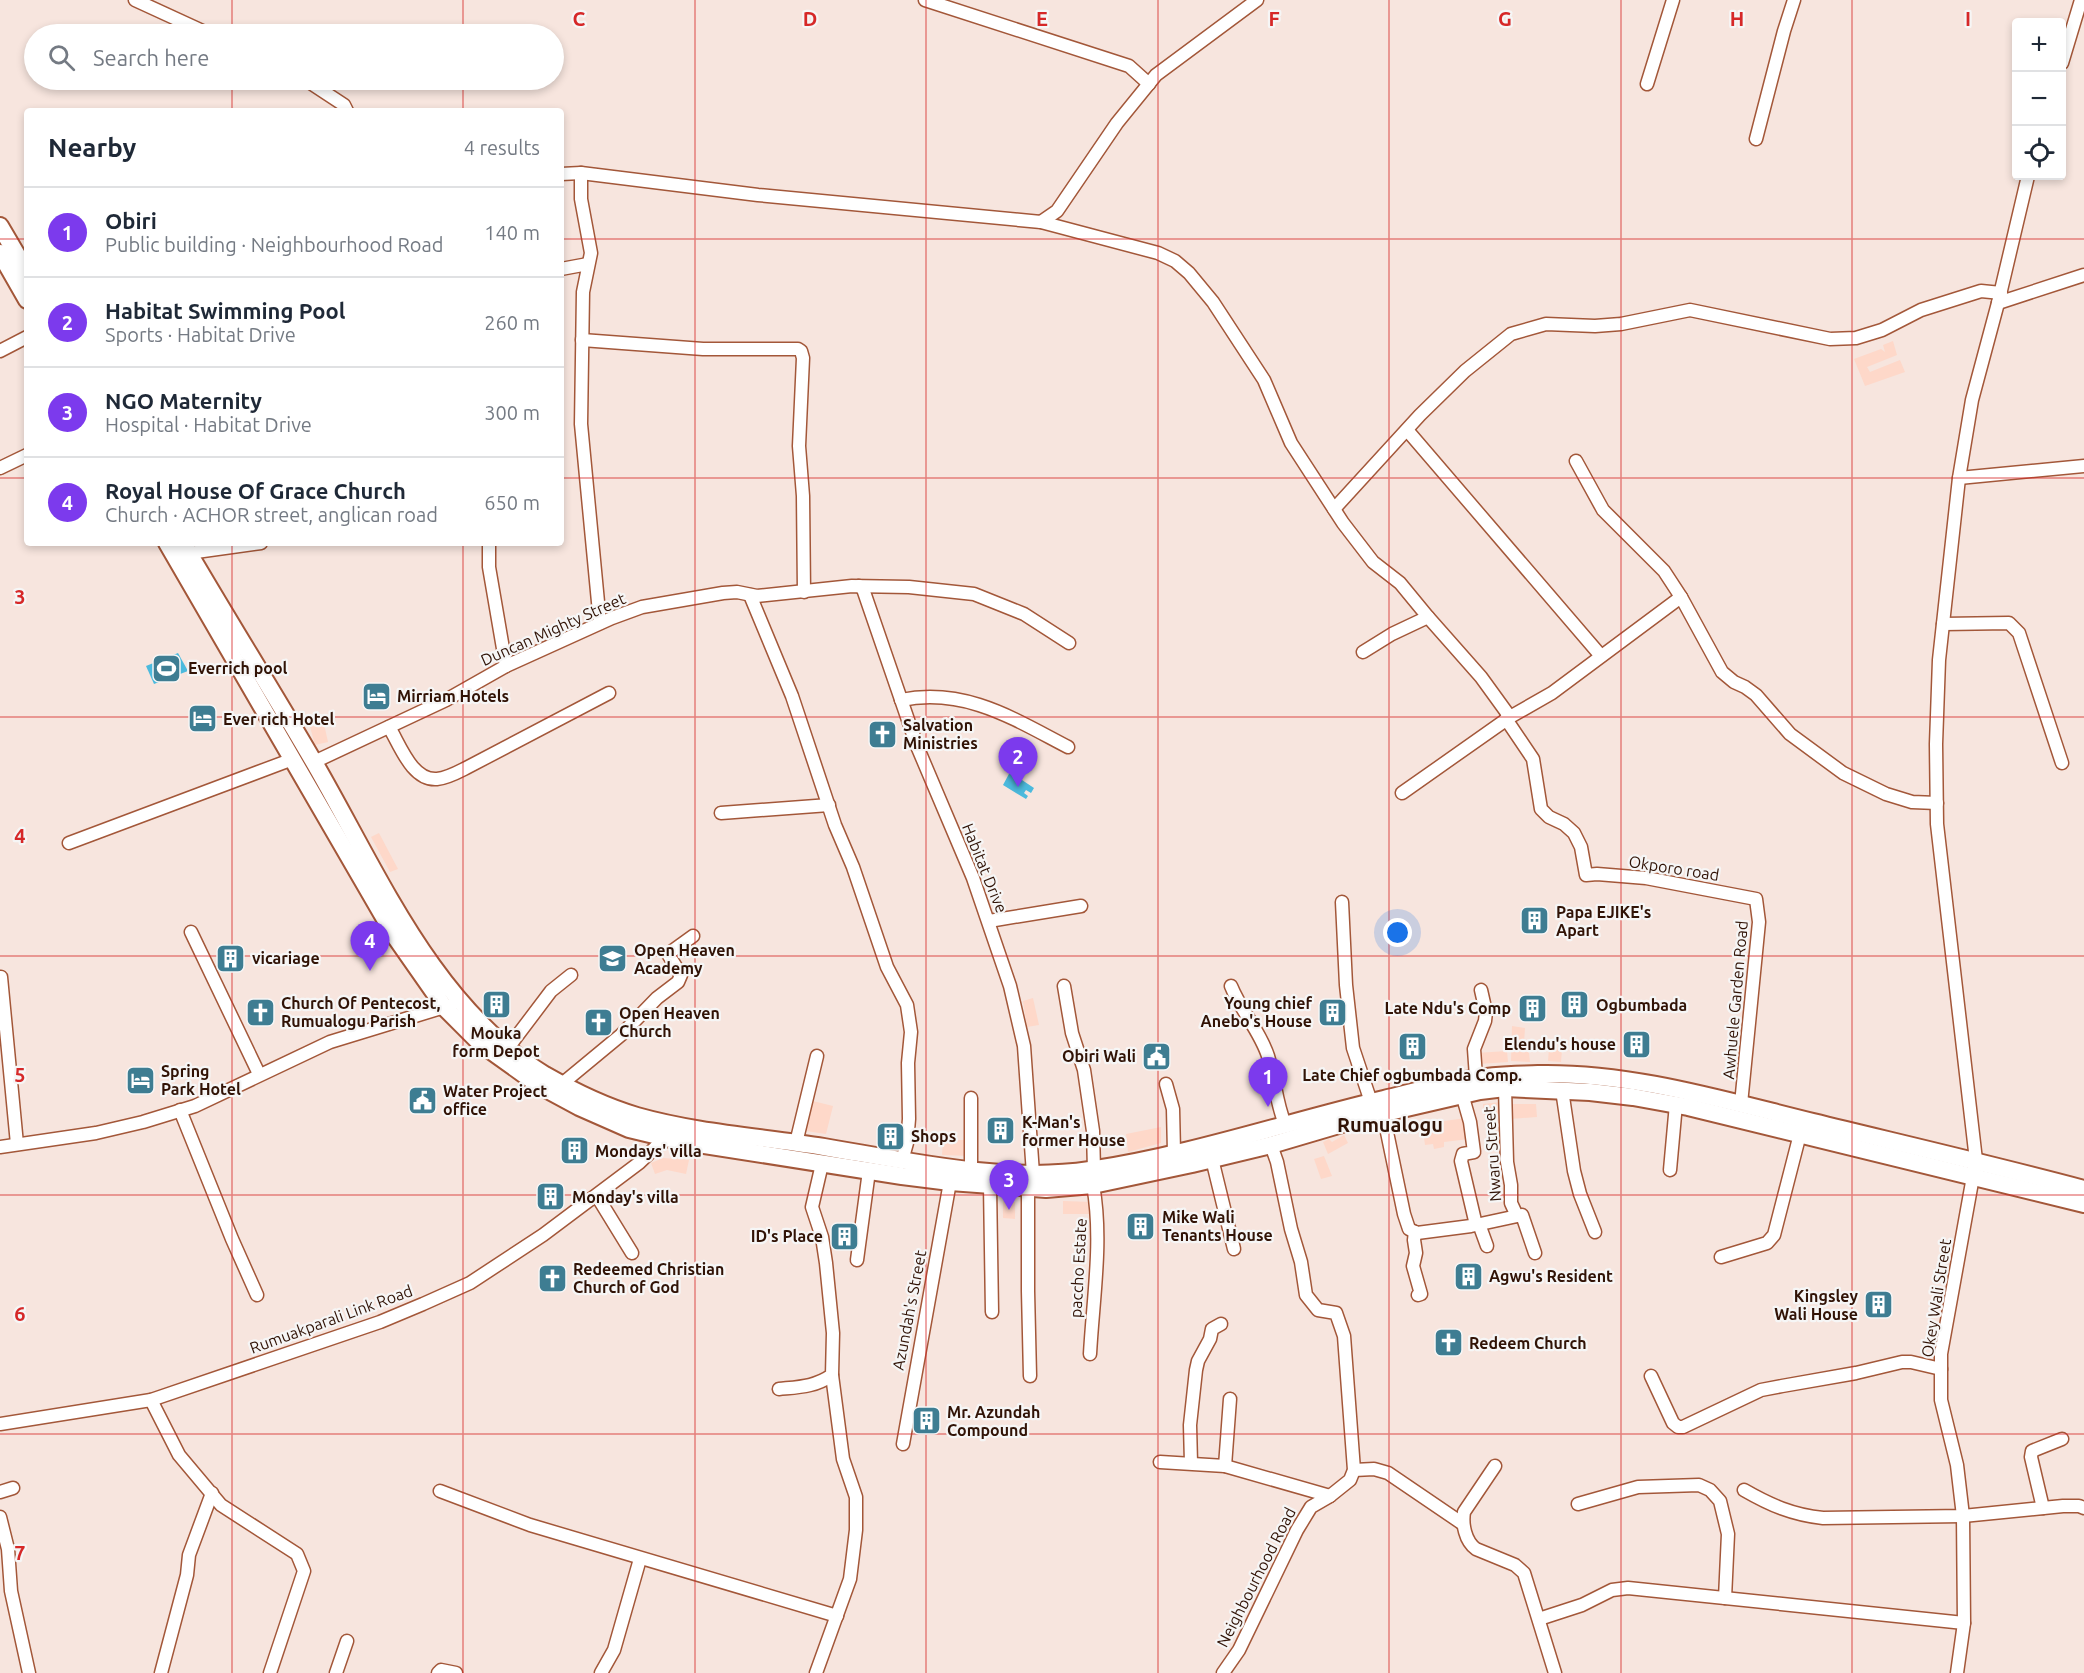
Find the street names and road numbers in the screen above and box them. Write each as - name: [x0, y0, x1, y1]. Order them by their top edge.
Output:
- street label: Duncan Mighty Street: [478, 589, 629, 669]
- street label: Habitat Drive: [959, 821, 1011, 915]
- street label: Okporo road: [1628, 852, 1720, 884]
- street label: Awhuele Garden Road: [1719, 920, 1751, 1080]
- street label: Nwaru Street: [1480, 1105, 1504, 1202]
- street label: paccho Estate: [1066, 1218, 1090, 1318]
- street label: Okey Wali Street: [1918, 1237, 1954, 1358]
- street label: Azundah's Street: [889, 1248, 930, 1371]
- street label: Rumuakparali Link Road: [247, 1281, 415, 1357]
- street label: Neighbourhood Road: [1213, 1504, 1299, 1650]

